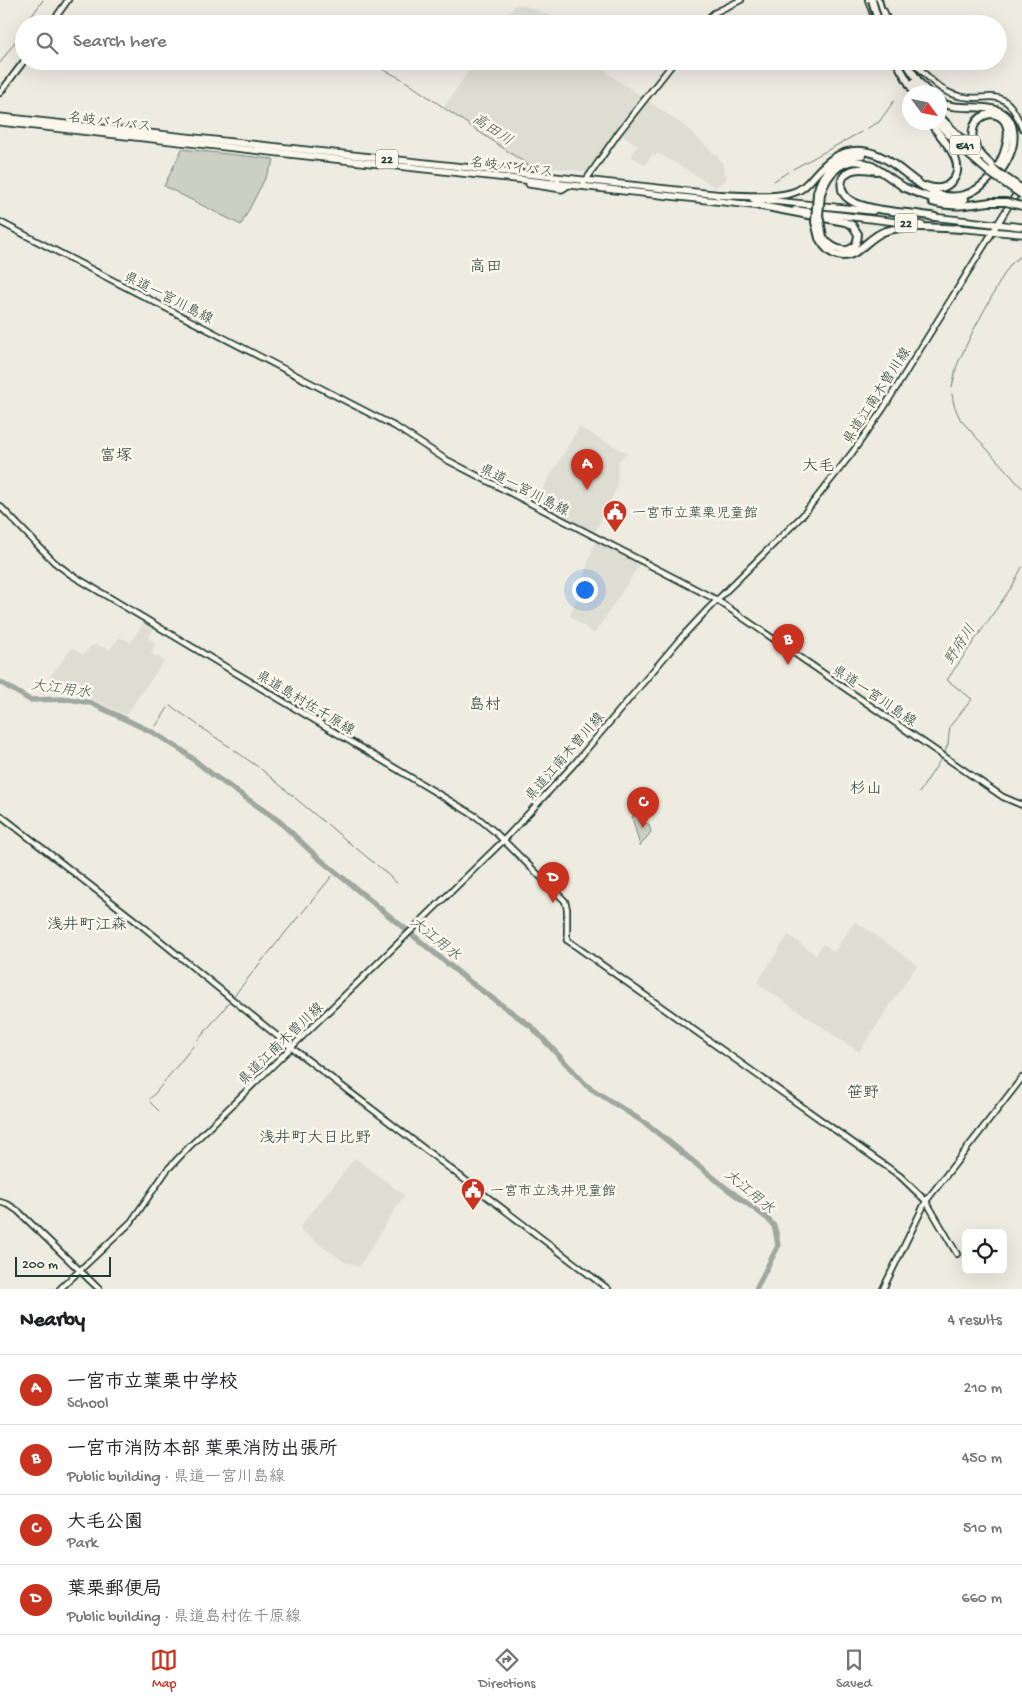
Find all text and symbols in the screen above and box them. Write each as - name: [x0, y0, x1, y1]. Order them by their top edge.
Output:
- search box: [15, 15, 1007, 70]
- icon: search: [33, 29, 61, 57]
- text: Search here: [73, 31, 167, 54]
- north arrow: [902, 85, 947, 130]
- street label: 名岐バイパス: [67, 110, 152, 137]
- water label: 高田川: [468, 110, 516, 151]
- road number: E41: [950, 136, 980, 154]
- road number: 22: [376, 150, 398, 168]
- street label: 名岐バイパス: [469, 155, 554, 182]
- road number: 22: [895, 214, 917, 232]
- district label: 高田: [470, 258, 502, 278]
- street label: 県道一宮川島線: [120, 269, 215, 329]
- street label: 県道江南木曽川線: [840, 345, 916, 448]
- district label: 富塚: [100, 447, 132, 467]
- pin: A: [571, 449, 603, 490]
- district label: 大毛: [802, 457, 834, 477]
- street label: 県道一宮川島線: [476, 461, 571, 521]
- public building icon: 一宮市立葉栗児童館: [602, 499, 628, 533]
- place label: 一宮市立葉栗児童館: [632, 506, 758, 523]
- your location: [572, 577, 598, 603]
- water label: 野府川: [940, 621, 980, 669]
- pin: B: [772, 624, 804, 665]
- street label: 県道一宮川島線: [828, 663, 919, 732]
- street label: 県道島村佐千原線: [252, 668, 357, 740]
- water label: 大江用水: [30, 677, 92, 703]
- district label: 島村: [469, 696, 501, 716]
- street label: 県道江南木曽川線: [523, 710, 609, 805]
- district label: 杉山: [850, 780, 882, 800]
- pin: C: [627, 787, 659, 828]
- pin: D: [537, 862, 569, 903]
- water label: 大江用水: [406, 914, 464, 965]
- district label: 浅井町江森: [47, 915, 127, 936]
- street label: 県道江南木曽川線: [236, 1000, 328, 1090]
- district label: 笹野: [847, 1084, 879, 1104]
- district label: 浅井町大日比野: [259, 1129, 371, 1149]
- water label: 大江用水: [720, 1166, 777, 1219]
- public building icon: 一宮市立浅井児童館: [460, 1177, 486, 1211]
- place label: 一宮市立浅井児童館: [490, 1184, 616, 1201]
- map controls: [962, 1229, 1007, 1274]
- button: locate: [962, 1229, 1007, 1274]
- scale bar: [15, 1254, 111, 1277]
- text: 200 m: [22, 1257, 58, 1274]
- text: Nearby: [20, 1309, 85, 1334]
- text: 4 results: [947, 1312, 1002, 1331]
- text: 一宮市立葉栗中学校: [67, 1372, 238, 1395]
- text: A: [31, 1380, 41, 1399]
- text: 210 m: [963, 1380, 1002, 1399]
- text: School: [67, 1395, 109, 1414]
- text: 一宮市消防本部 葉栗消防出張所: [67, 1439, 338, 1462]
- text: B: [32, 1450, 40, 1469]
- text: 450 m: [962, 1450, 1002, 1469]
- text: Public building · 県道一宮川島線: [67, 1469, 285, 1488]
- text: 大毛公園: [67, 1512, 143, 1535]
- text: C: [32, 1520, 40, 1539]
- text: 510 m: [963, 1520, 1002, 1539]
- text: Park: [67, 1535, 98, 1554]
- text: 葉栗郵便局: [67, 1579, 162, 1602]
- text: D: [31, 1590, 41, 1609]
- text: 660 m: [962, 1590, 1002, 1609]
- text: Public building · 県道島村佐千原線: [67, 1609, 301, 1628]
- tab: Map: [150, 1646, 178, 1693]
- tab: Directions: [479, 1646, 536, 1693]
- tab: Saved: [836, 1646, 872, 1693]

